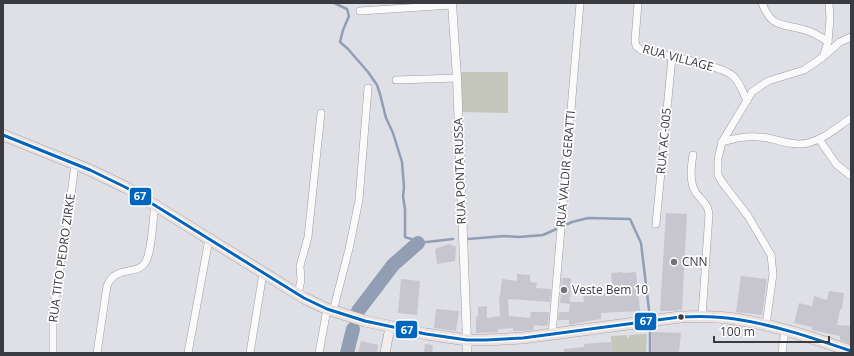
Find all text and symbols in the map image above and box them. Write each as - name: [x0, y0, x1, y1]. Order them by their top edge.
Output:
- street label: RUA VILLAGE: [641, 40, 716, 75]
- street label: RUA AC-005: [652, 107, 675, 175]
- street label: RUA VALDIR GERATTI: [552, 110, 579, 228]
- street label: RUA PONTA RUSSA: [449, 117, 470, 225]
- line badge: 67: [129, 187, 152, 206]
- text: 67: [134, 188, 146, 203]
- street label: RUA TITO PEDRO ZIRKE: [44, 192, 79, 323]
- place label: CNN: [682, 253, 708, 270]
- marker: CNN: [669, 257, 679, 267]
- place label: Veste Bem 10: [572, 281, 648, 298]
- marker: Veste Bem 10: [559, 285, 569, 295]
- line badge: 67: [634, 312, 657, 331]
- unlabelled marker: [676, 312, 686, 322]
- text: 67: [640, 313, 652, 328]
- scale bar: [714, 318, 829, 344]
- line badge: 67: [395, 320, 418, 339]
- text: 67: [401, 322, 413, 337]
- text: 100 m: [720, 323, 755, 340]

